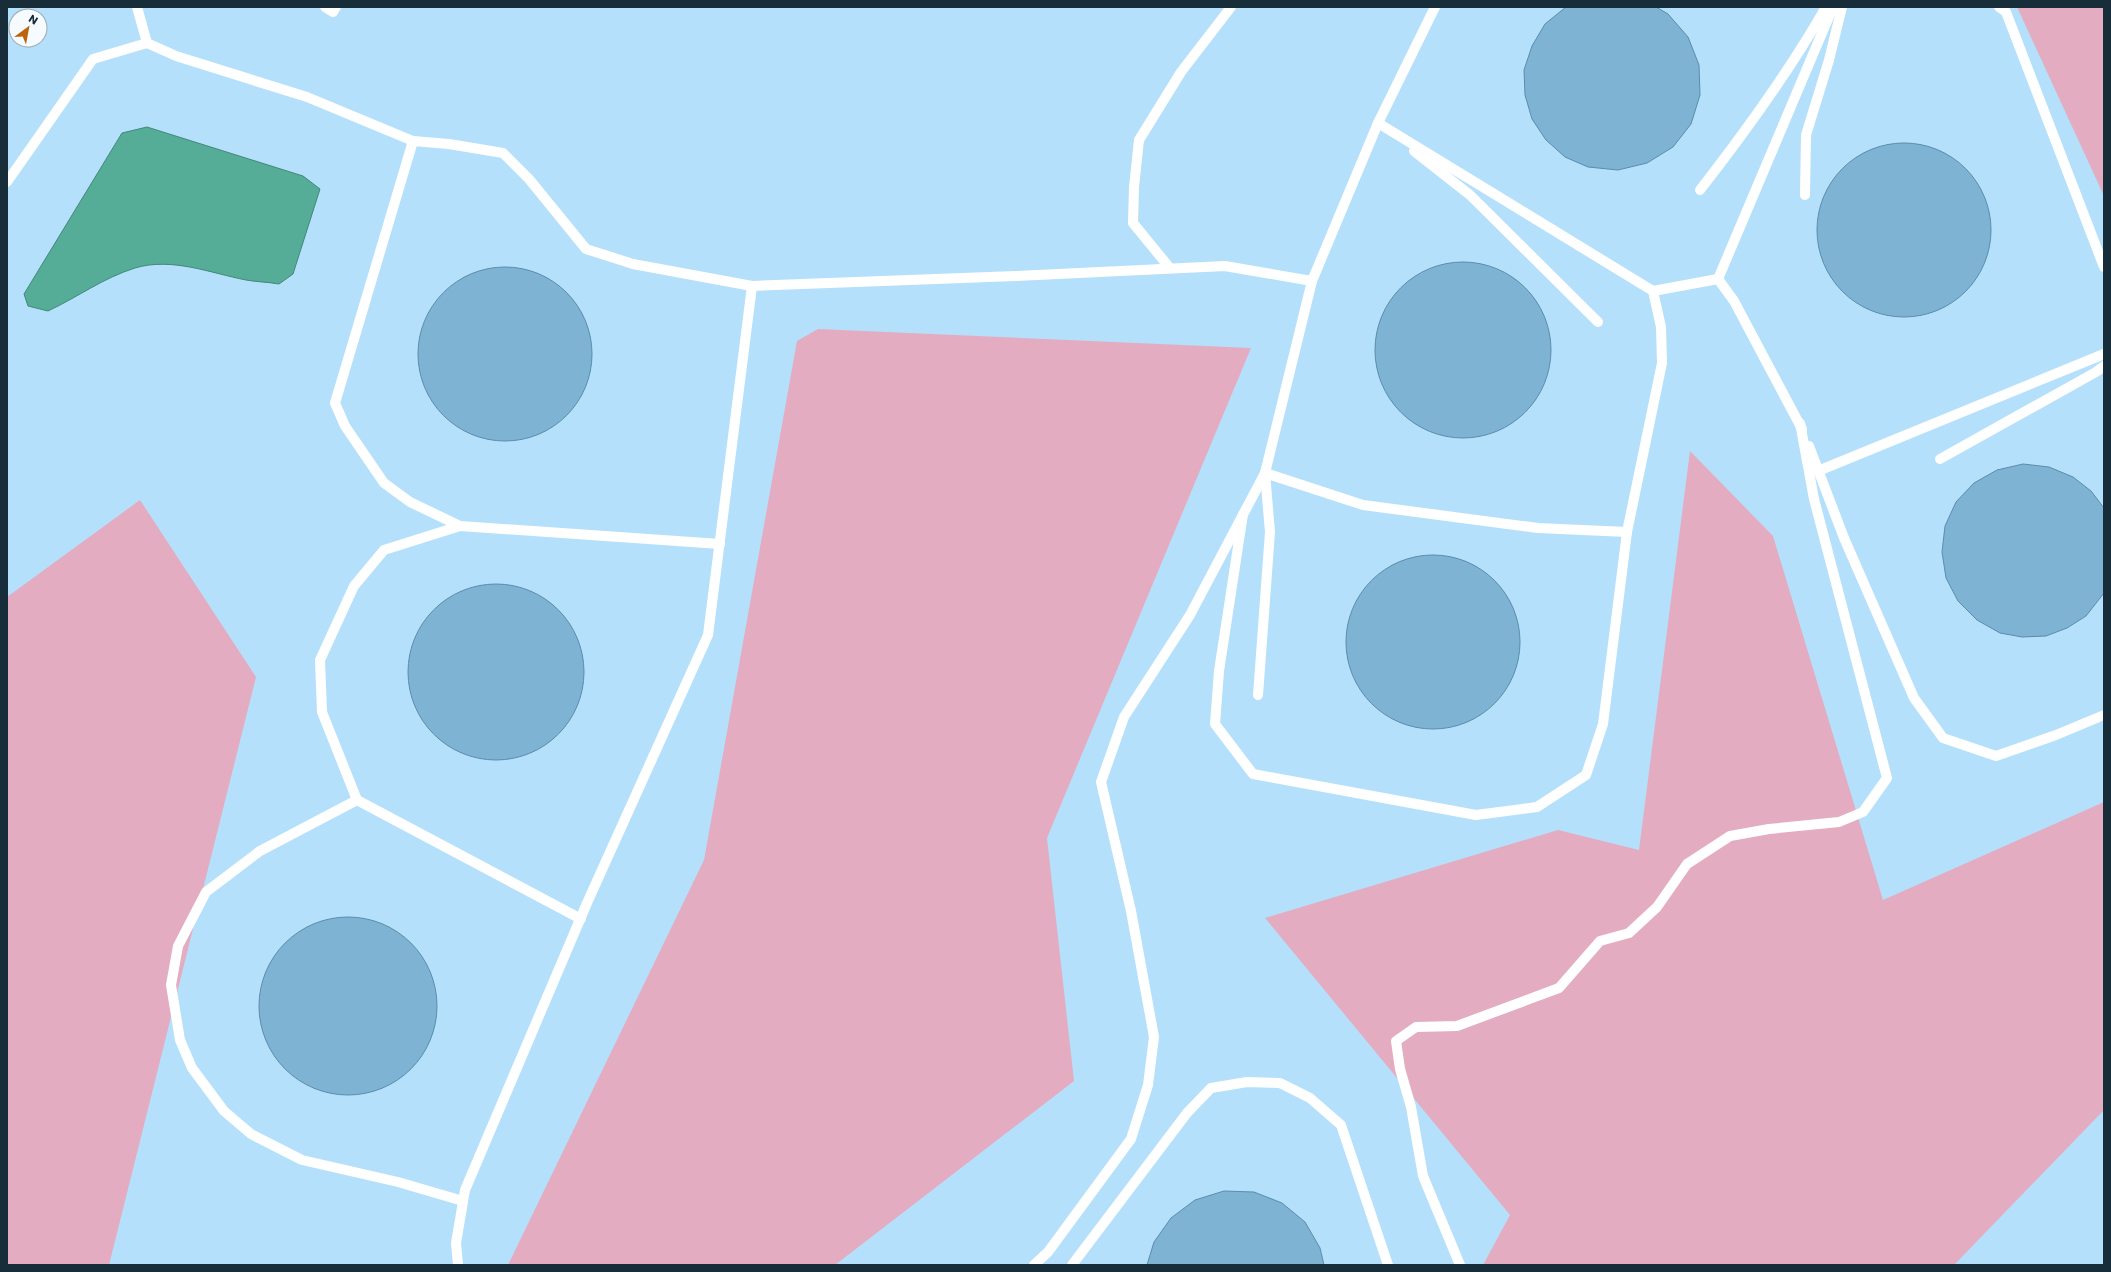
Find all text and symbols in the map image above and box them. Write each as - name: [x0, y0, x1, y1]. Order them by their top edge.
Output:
- north arrow: [8, 8, 48, 48]
- text: N: [26, 11, 41, 28]

